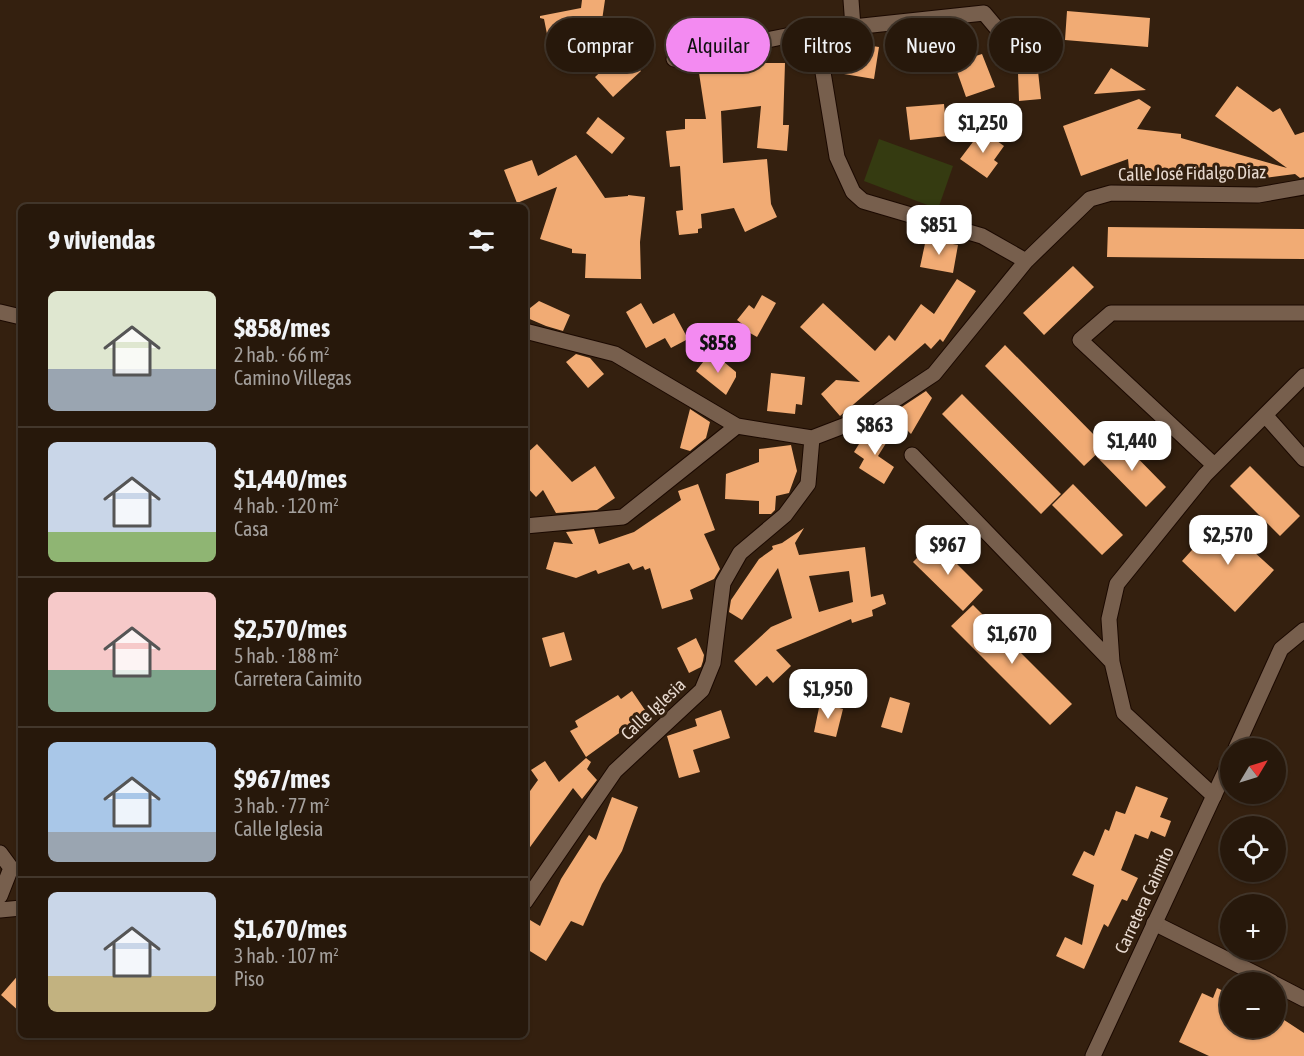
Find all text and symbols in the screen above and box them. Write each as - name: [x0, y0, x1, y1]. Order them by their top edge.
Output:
- chip: Comprar: [546, 18, 654, 72]
- chip: Alquilar: [666, 18, 770, 72]
- chip: Filtros: [782, 18, 873, 72]
- chip: Nuevo: [885, 18, 977, 72]
- chip: Piso: [989, 18, 1063, 72]
- pin: $1,250: [934, 103, 1032, 154]
- text: $1,250: [958, 111, 1008, 134]
- street label: Calle José Fidalgo Díaz: [1118, 161, 1267, 185]
- pin: $851: [903, 205, 975, 256]
- text: $851: [921, 213, 957, 236]
- icon: filters: [465, 224, 498, 257]
- text: 9 viviendas: [48, 225, 155, 255]
- text: $858/mes: [234, 313, 330, 343]
- icon: home: [96, 315, 168, 387]
- pin: $858: [682, 323, 754, 374]
- text: $858: [700, 331, 736, 354]
- text: 2 hab. · 66 m²: [234, 343, 329, 366]
- text: Camino Villegas: [234, 366, 352, 389]
- pin: $863: [839, 405, 911, 456]
- text: $863: [857, 413, 893, 436]
- pin: $1,440: [1083, 421, 1181, 472]
- text: $1,440: [1107, 429, 1157, 452]
- text: $1,440/mes: [234, 464, 347, 494]
- icon: home: [96, 466, 168, 538]
- text: 4 hab. · 120 m²: [234, 494, 339, 517]
- pin: $2,570: [1179, 515, 1277, 566]
- text: Casa: [234, 517, 269, 540]
- text: $2,570: [1203, 523, 1253, 546]
- pin: $967: [912, 525, 984, 576]
- text: $967: [930, 533, 966, 556]
- text: $2,570/mes: [234, 614, 347, 644]
- pin: $1,670: [963, 614, 1061, 665]
- icon: home: [96, 616, 168, 688]
- text: $1,670: [987, 622, 1037, 645]
- text: 5 hab. · 188 m²: [234, 644, 339, 667]
- text: Carretera Caimito: [234, 667, 362, 690]
- pin: $1,950: [779, 669, 877, 720]
- street label: Calle Iglesia: [616, 674, 690, 744]
- text: $1,950: [803, 677, 853, 700]
- north arrow: [1220, 738, 1286, 804]
- map controls: [1220, 738, 1286, 1038]
- text: $967/mes: [234, 764, 330, 794]
- icon: home: [96, 766, 168, 838]
- text: 3 hab. · 77 m²: [234, 794, 329, 817]
- button: locate: [1220, 816, 1286, 882]
- text: Calle Iglesia: [234, 817, 323, 840]
- street label: Carretera Caimito: [1110, 843, 1178, 957]
- button: +: [1220, 894, 1286, 960]
- text: $1,670/mes: [234, 914, 347, 944]
- icon: home: [96, 916, 168, 988]
- text: 3 hab. · 107 m²: [234, 944, 339, 967]
- text: Piso: [234, 967, 264, 990]
- button: −: [1220, 972, 1286, 1038]

